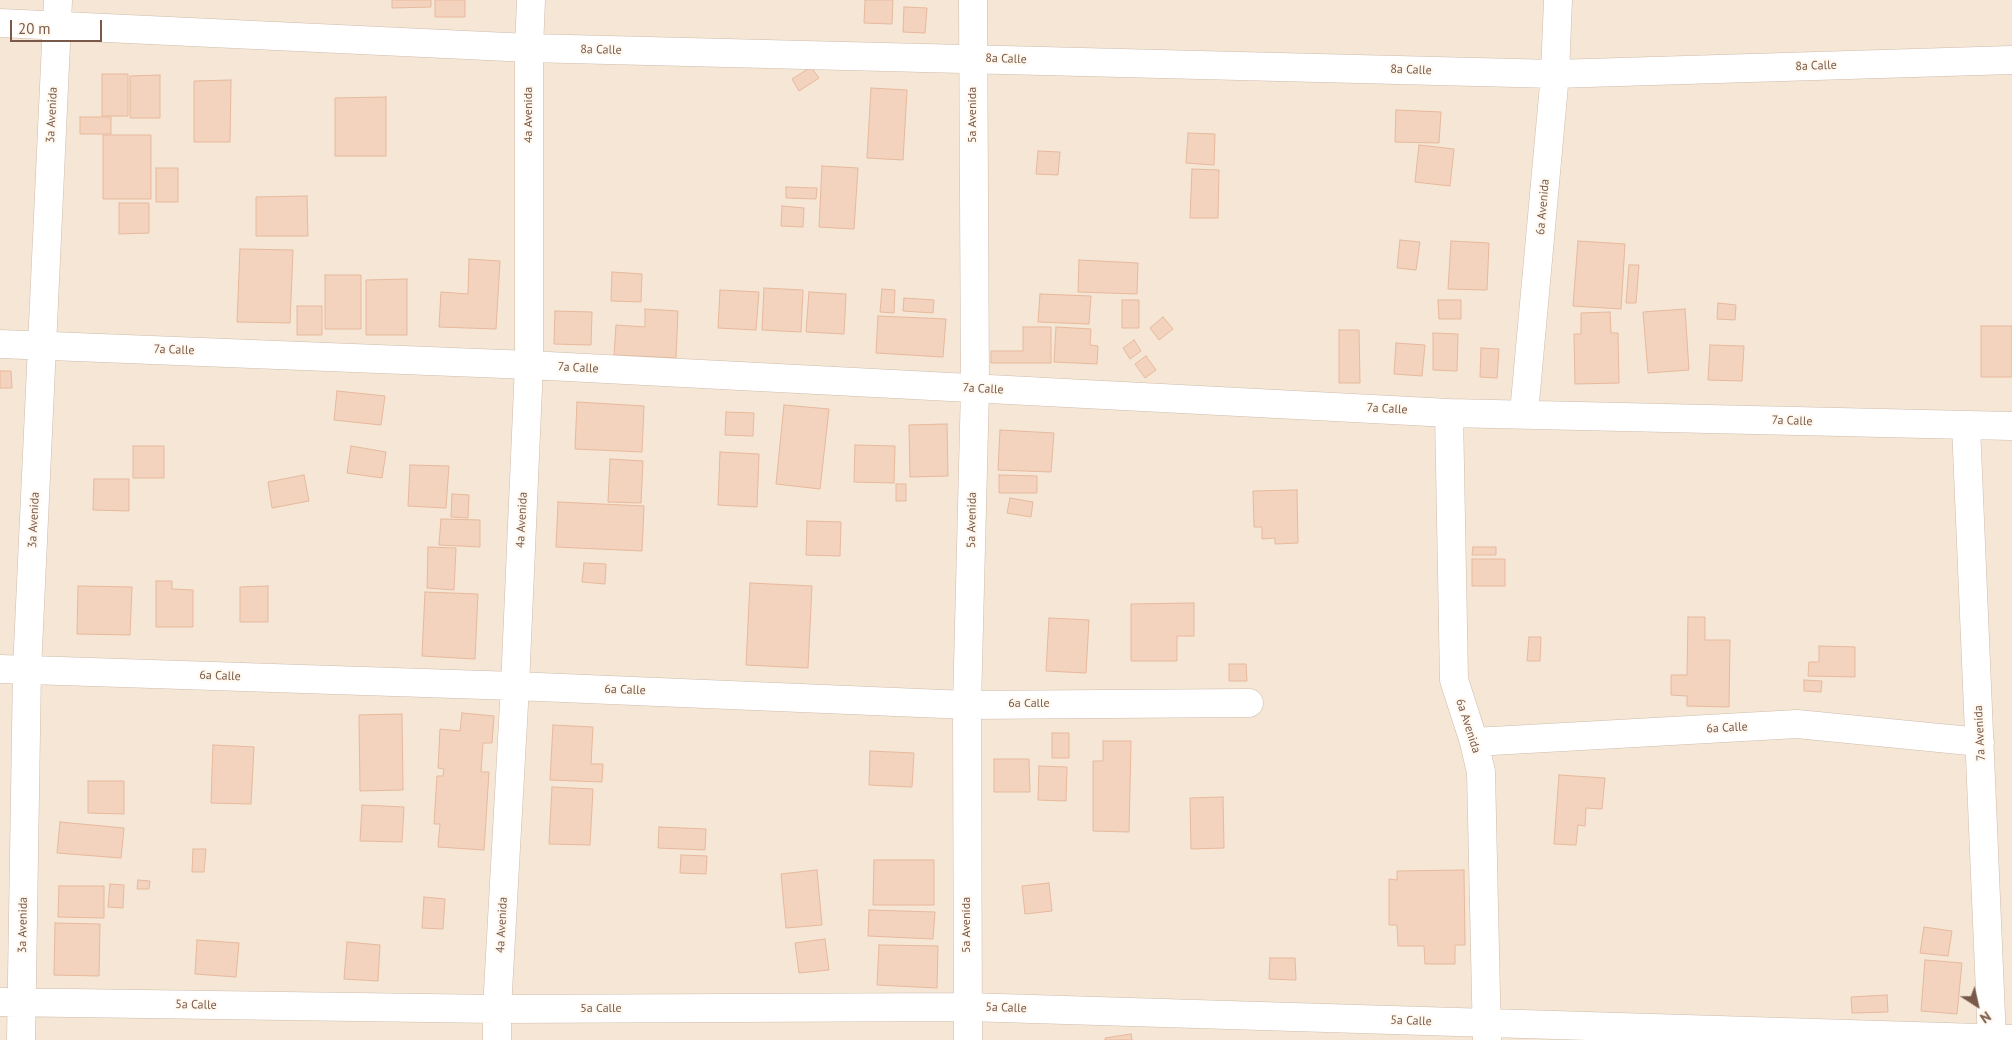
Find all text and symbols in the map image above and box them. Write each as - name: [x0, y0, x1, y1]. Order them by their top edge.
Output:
- scale bar: [12, 10, 105, 42]
- text: 20 m: [18, 19, 51, 38]
- street label: 8a Calle: [580, 42, 622, 58]
- street label: 8a Calle: [985, 51, 1027, 67]
- street label: 8a Calle: [1795, 58, 1837, 74]
- street label: 8a Calle: [1390, 62, 1432, 78]
- street label: 3a Avenida: [43, 87, 61, 143]
- street label: 4a Avenida: [522, 87, 536, 143]
- street label: 5a Avenida: [966, 87, 980, 143]
- street label: 6a Avenida: [1533, 178, 1553, 236]
- street label: 7a Calle: [153, 342, 195, 358]
- street label: 7a Calle: [557, 360, 599, 376]
- street label: 7a Calle: [962, 381, 1004, 397]
- street label: 7a Calle: [1366, 401, 1408, 417]
- street label: 7a Calle: [1771, 413, 1813, 429]
- street label: 3a Avenida: [25, 492, 43, 548]
- street label: 4a Avenida: [513, 492, 531, 548]
- street label: 5a Avenida: [964, 492, 980, 548]
- street label: 6a Calle: [199, 668, 241, 684]
- street label: 6a Calle: [604, 682, 646, 698]
- street label: 6a Calle: [1008, 697, 1050, 711]
- street label: 6a Avenida: [1452, 697, 1484, 755]
- street label: 7a Avenida: [1971, 705, 1989, 761]
- street label: 6a Calle: [1706, 720, 1748, 736]
- street label: 3a Avenida: [15, 897, 31, 953]
- street label: 4a Avenida: [493, 897, 511, 953]
- street label: 5a Avenida: [960, 897, 974, 953]
- north arrow: [1952, 980, 2002, 1030]
- street label: 5a Calle: [175, 997, 217, 1013]
- street label: 5a Calle: [985, 1000, 1027, 1016]
- street label: 5a Calle: [580, 1002, 622, 1016]
- text: N: [1977, 1007, 1995, 1027]
- street label: 5a Calle: [1390, 1013, 1432, 1029]

